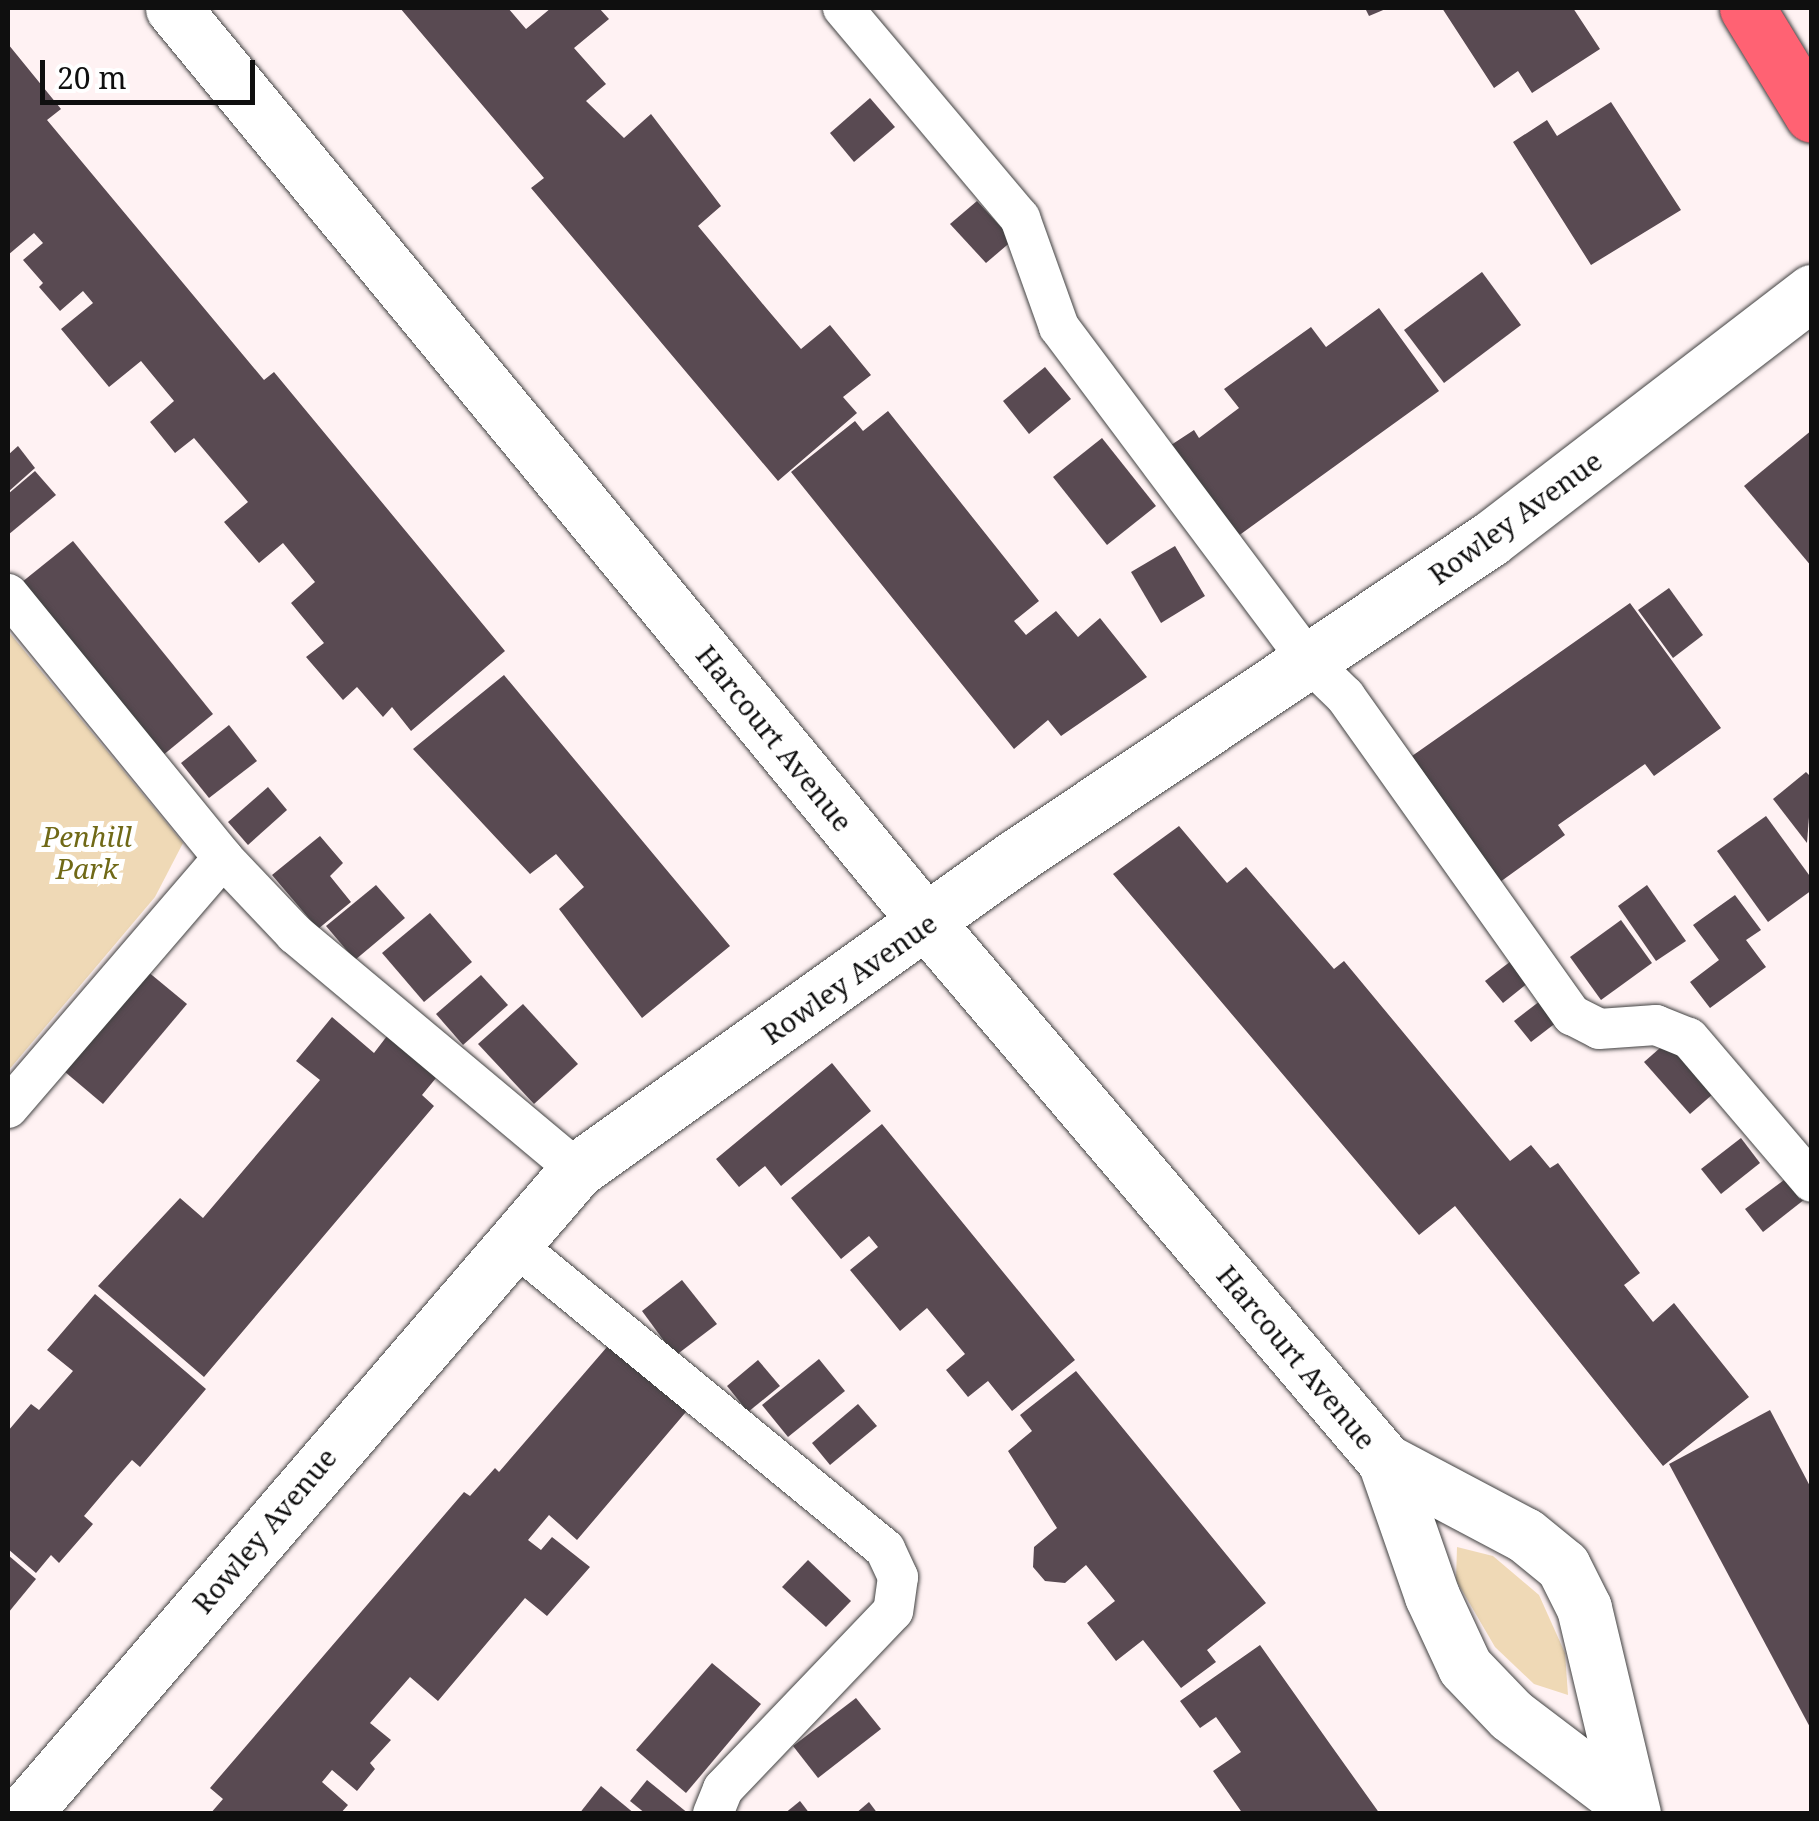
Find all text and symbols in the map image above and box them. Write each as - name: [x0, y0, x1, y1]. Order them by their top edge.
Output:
- scale bar: [45, 40, 260, 102]
- text: 20 m: [57, 57, 127, 98]
- street label: Rowley Avenue: [1422, 443, 1608, 591]
- street label: Harcourt Avenue: [690, 638, 860, 838]
- park label: Penhill Park: [42, 819, 132, 885]
- street label: Rowley Avenue: [755, 905, 943, 1051]
- street label: Harcourt Avenue: [1210, 1258, 1384, 1456]
- street label: Rowley Avenue: [185, 1440, 343, 1620]

